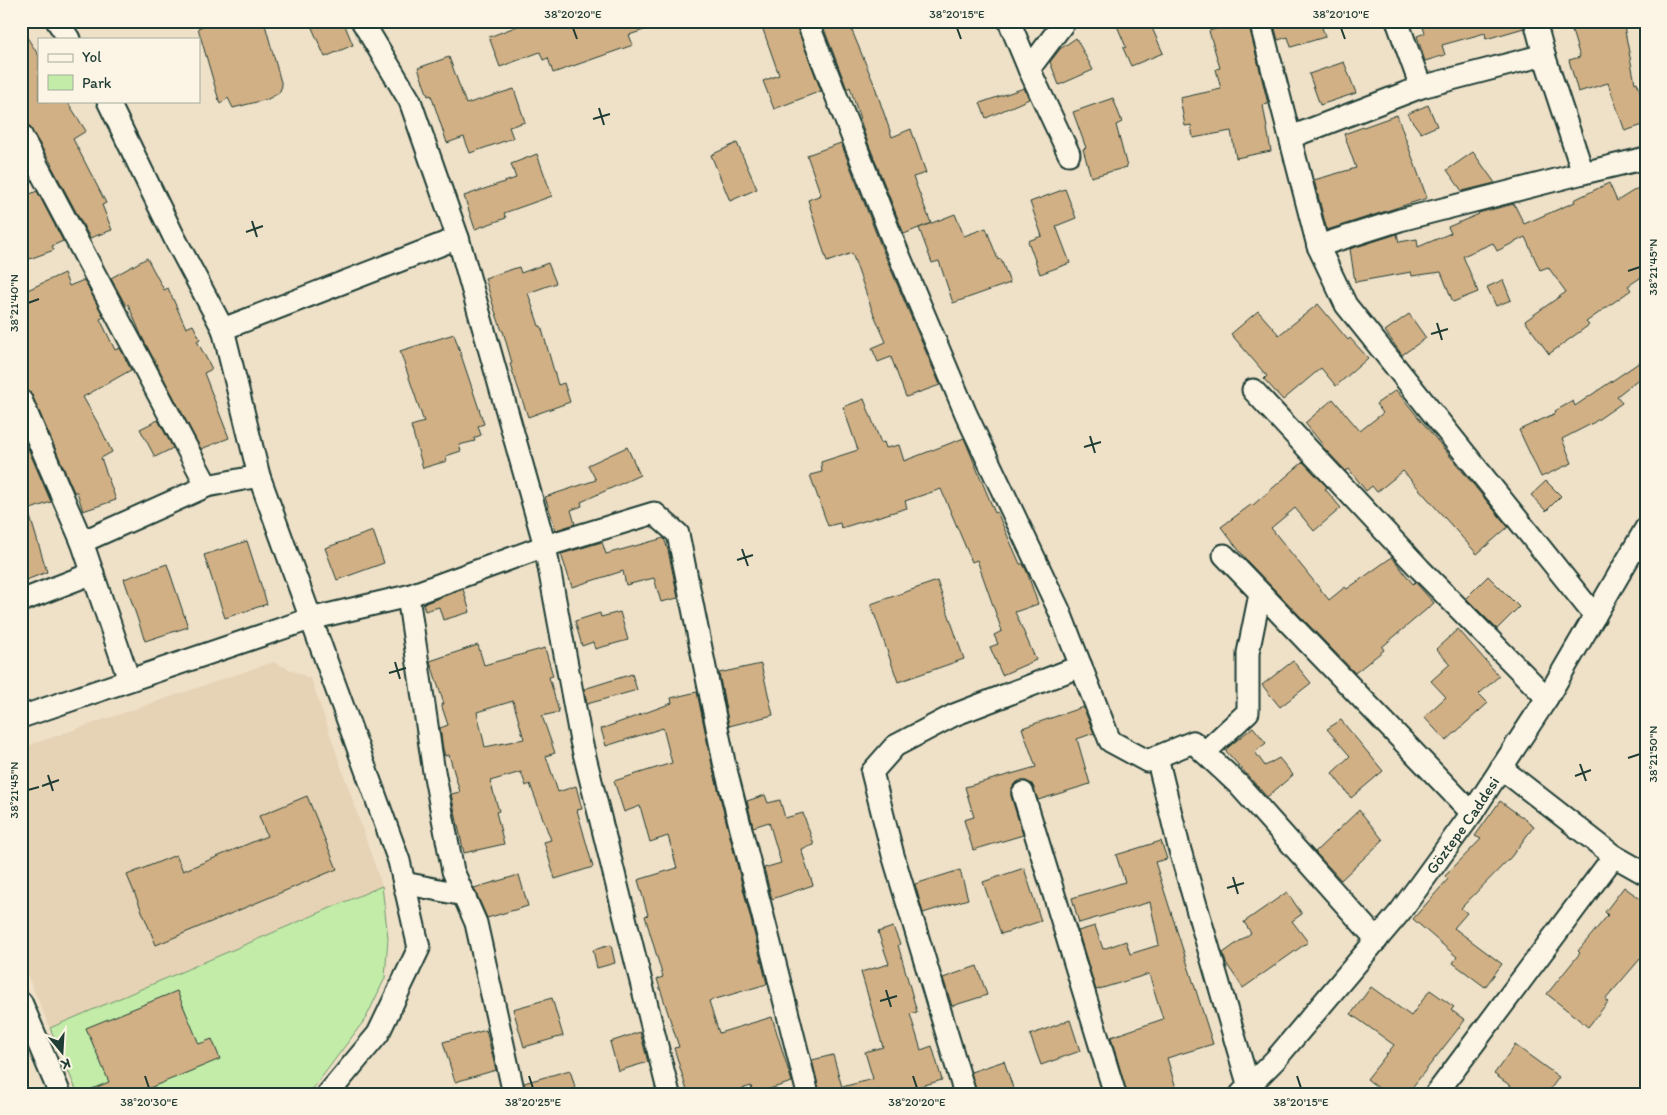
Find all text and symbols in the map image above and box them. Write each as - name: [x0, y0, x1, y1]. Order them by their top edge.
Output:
- text: 38°20'20"E: [544, 7, 602, 21]
- text: 38°20'15"E: [929, 7, 985, 21]
- text: 38°20'10"E: [1313, 7, 1370, 21]
- legend: [38, 38, 200, 102]
- text: Yol: [82, 48, 102, 66]
- text: Park: [82, 74, 112, 92]
- text: 38°21'45"N: [1646, 239, 1660, 295]
- text: 38°21'40"N: [7, 274, 21, 332]
- text: 38°21'50"N: [1646, 726, 1660, 782]
- text: 38°21'45"N: [7, 762, 21, 818]
- street label: Göztepe Caddesi: [1422, 773, 1503, 878]
- north arrow: [38, 1028, 88, 1078]
- text: K: [58, 1054, 73, 1074]
- text: 38°20'30"E: [120, 1095, 178, 1109]
- text: 38°20'25"E: [505, 1095, 561, 1109]
- text: 38°20'20"E: [888, 1095, 946, 1109]
- text: 38°20'15"E: [1273, 1095, 1329, 1109]

